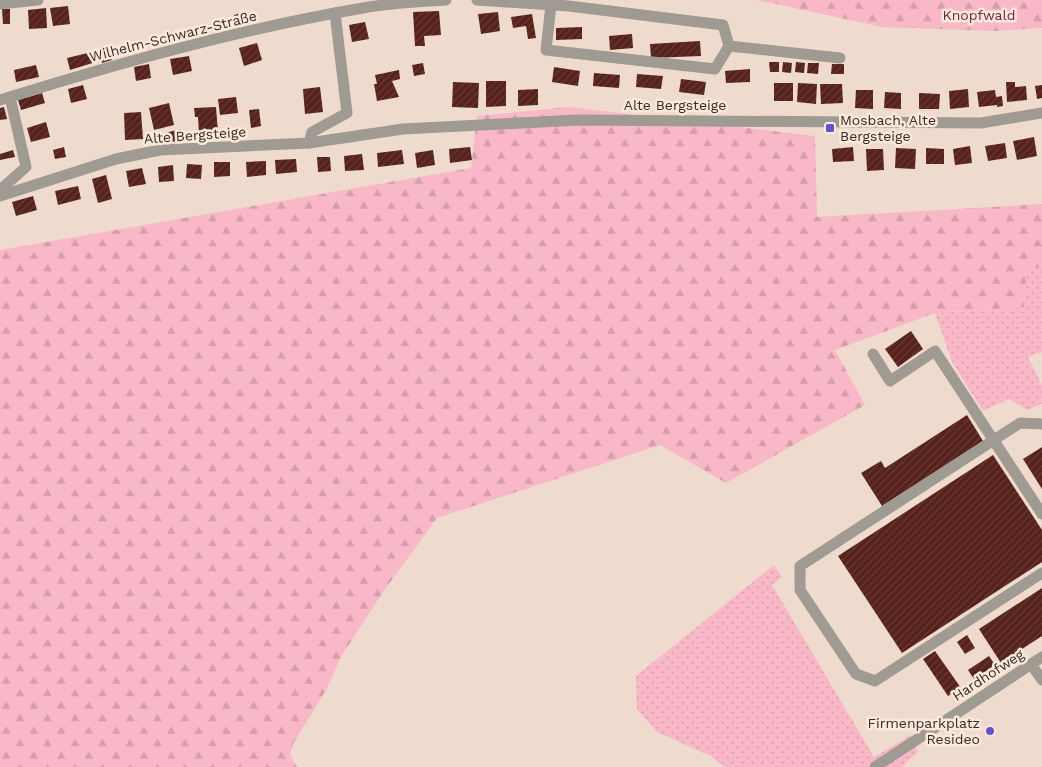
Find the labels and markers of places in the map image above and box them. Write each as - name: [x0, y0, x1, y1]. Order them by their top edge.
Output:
- place label: Mosbach, Alte Bergsteige: [840, 112, 936, 144]
- marker: Mosbach, Alte Bergsteige: [824, 122, 836, 134]
- place label: Firmenparkplatz Resideo: [868, 715, 980, 747]
- marker: Firmenparkplatz Resideo: [984, 725, 996, 737]

